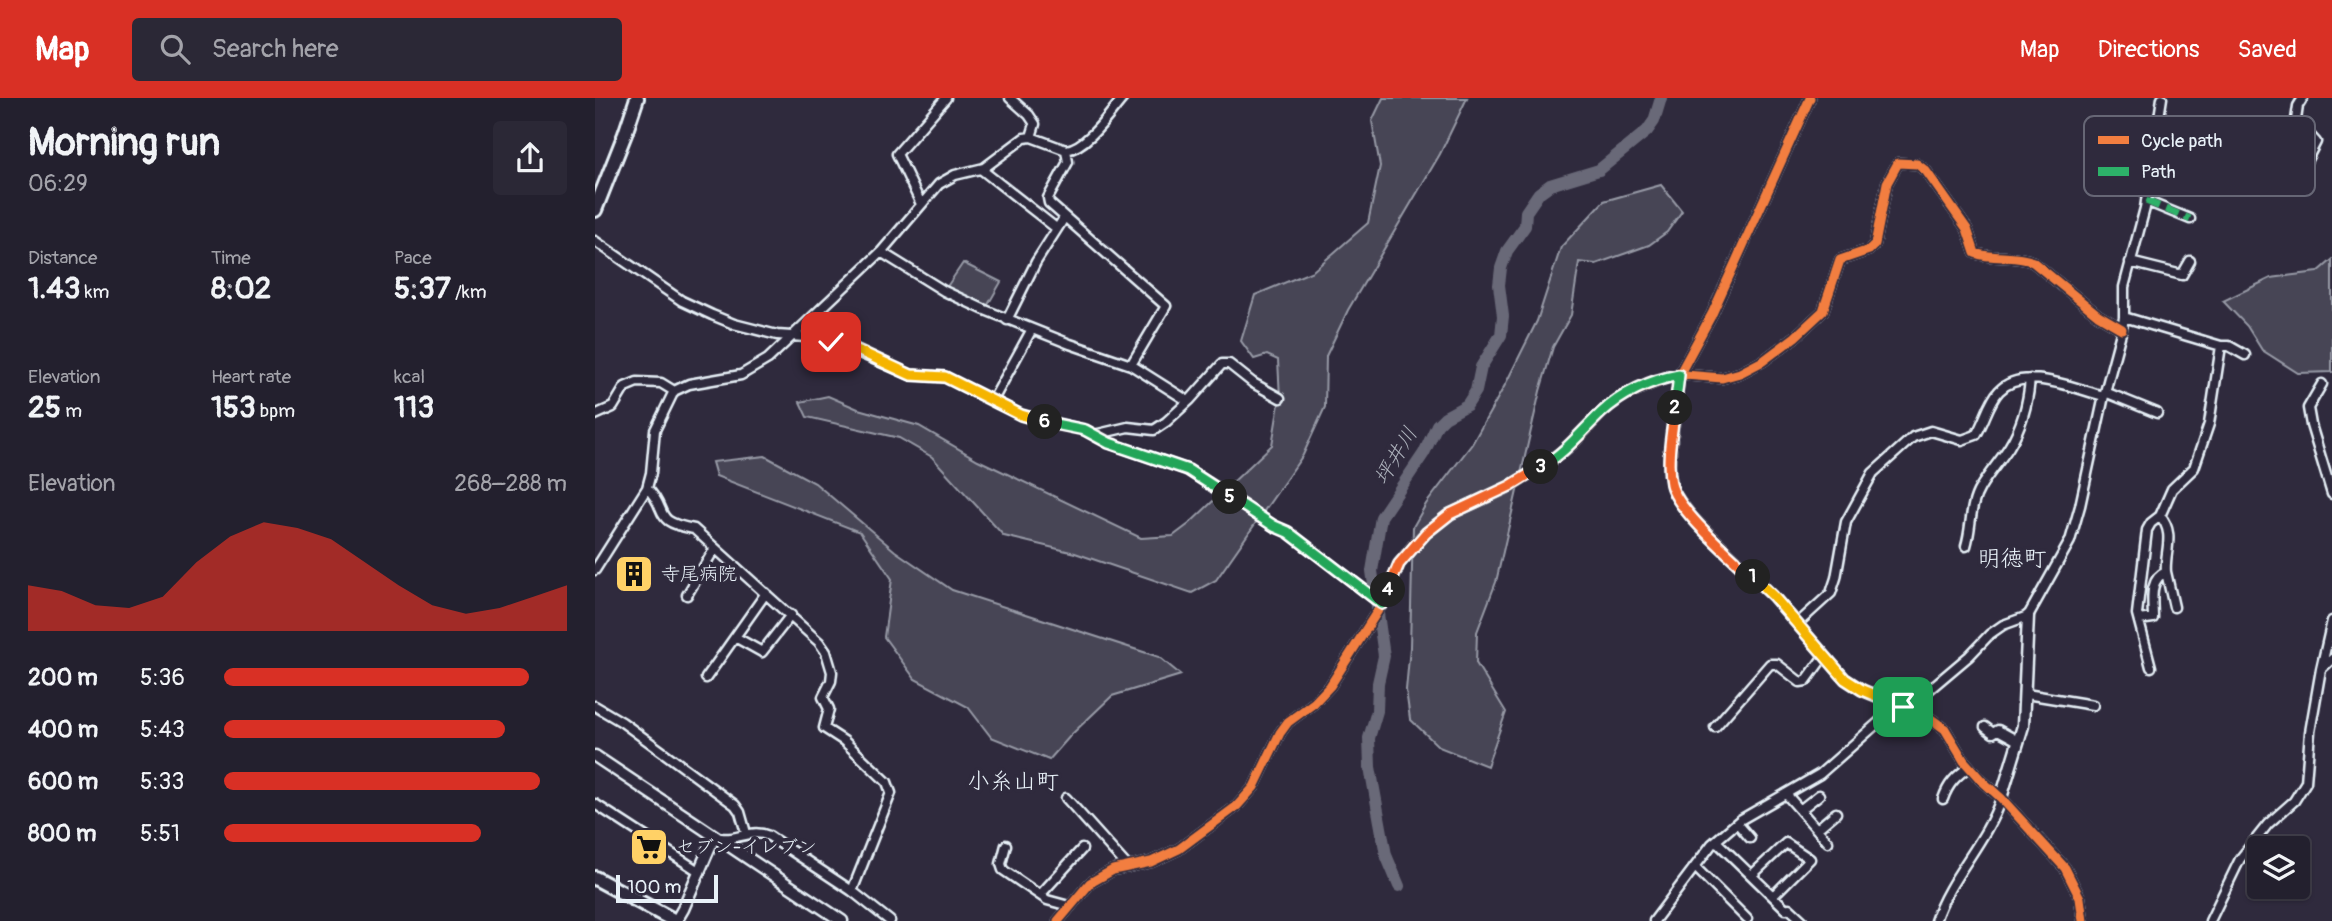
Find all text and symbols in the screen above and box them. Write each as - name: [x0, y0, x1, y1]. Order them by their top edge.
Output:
- search box: [132, 18, 622, 81]
- text: Map: [35, 29, 90, 70]
- icon: search: [156, 30, 194, 68]
- text: Search here: [212, 33, 339, 65]
- text: Map: [2020, 35, 2060, 64]
- text: Directions: [2098, 35, 2199, 64]
- text: Saved: [2237, 35, 2297, 64]
- legend: [2084, 116, 2315, 196]
- text: Morning run: [28, 119, 220, 167]
- button: share: [493, 121, 567, 195]
- text: Cycle path: [2141, 129, 2222, 153]
- text: Path: [2141, 160, 2176, 184]
- text: 06:29: [28, 169, 88, 198]
- text: Distance: [28, 246, 97, 270]
- text: Time: [211, 246, 251, 270]
- text: Pace: [394, 246, 432, 270]
- text: 1.43: [28, 270, 80, 307]
- text: 8:02: [211, 270, 271, 307]
- text: 5:37: [394, 270, 451, 307]
- text: km: [80, 280, 109, 304]
- text: /km: [451, 280, 487, 304]
- pin: [801, 312, 861, 372]
- icon: check: [812, 323, 850, 361]
- text: Elevation: [28, 365, 100, 389]
- text: Heart rate: [211, 365, 291, 389]
- text: kcal: [394, 365, 425, 389]
- text: 25: [28, 389, 61, 426]
- text: 153: [211, 389, 256, 426]
- text: 113: [394, 389, 434, 426]
- pin: 2: [1657, 390, 1693, 426]
- text: 2: [1669, 395, 1680, 419]
- text: m: [61, 399, 82, 423]
- text: bpm: [256, 399, 295, 423]
- pin: 6: [1028, 404, 1063, 440]
- text: 6: [1039, 409, 1050, 433]
- water label: 坪井川: [1368, 422, 1424, 490]
- pin: 3: [1523, 450, 1559, 484]
- text: 3: [1535, 454, 1546, 478]
- text: Elevation: [28, 469, 116, 498]
- text: 268–288 m: [454, 469, 567, 498]
- pin: 5: [1213, 480, 1247, 514]
- text: 5: [1224, 484, 1235, 508]
- district label: 明徳町: [1978, 544, 2047, 573]
- building icon: 寺尾病院: [613, 553, 655, 595]
- pin: 1: [1735, 560, 1771, 594]
- place label: 寺尾病院: [661, 562, 737, 586]
- text: 1: [1749, 564, 1756, 588]
- pin: 4: [1371, 573, 1405, 608]
- text: 4: [1382, 577, 1393, 601]
- text: 200 m: [28, 663, 98, 692]
- text: 5:36: [140, 663, 185, 692]
- pin: [1873, 677, 1933, 737]
- icon: arrive: [1884, 688, 1922, 726]
- text: 400 m: [28, 715, 98, 744]
- text: 5:43: [140, 715, 185, 744]
- text: 600 m: [28, 767, 98, 796]
- text: 5:33: [140, 767, 184, 796]
- district label: 小糸山町: [967, 767, 1059, 796]
- text: 800 m: [28, 819, 96, 848]
- text: 5:51: [140, 819, 180, 848]
- supermarket icon: セブン-イレブン: [628, 826, 670, 868]
- place label: セブン-イレブン: [676, 835, 817, 859]
- map controls: [2247, 836, 2310, 899]
- button: layers: [2247, 836, 2310, 899]
- scale bar: [616, 872, 717, 904]
- text: 100 m: [627, 875, 681, 899]

